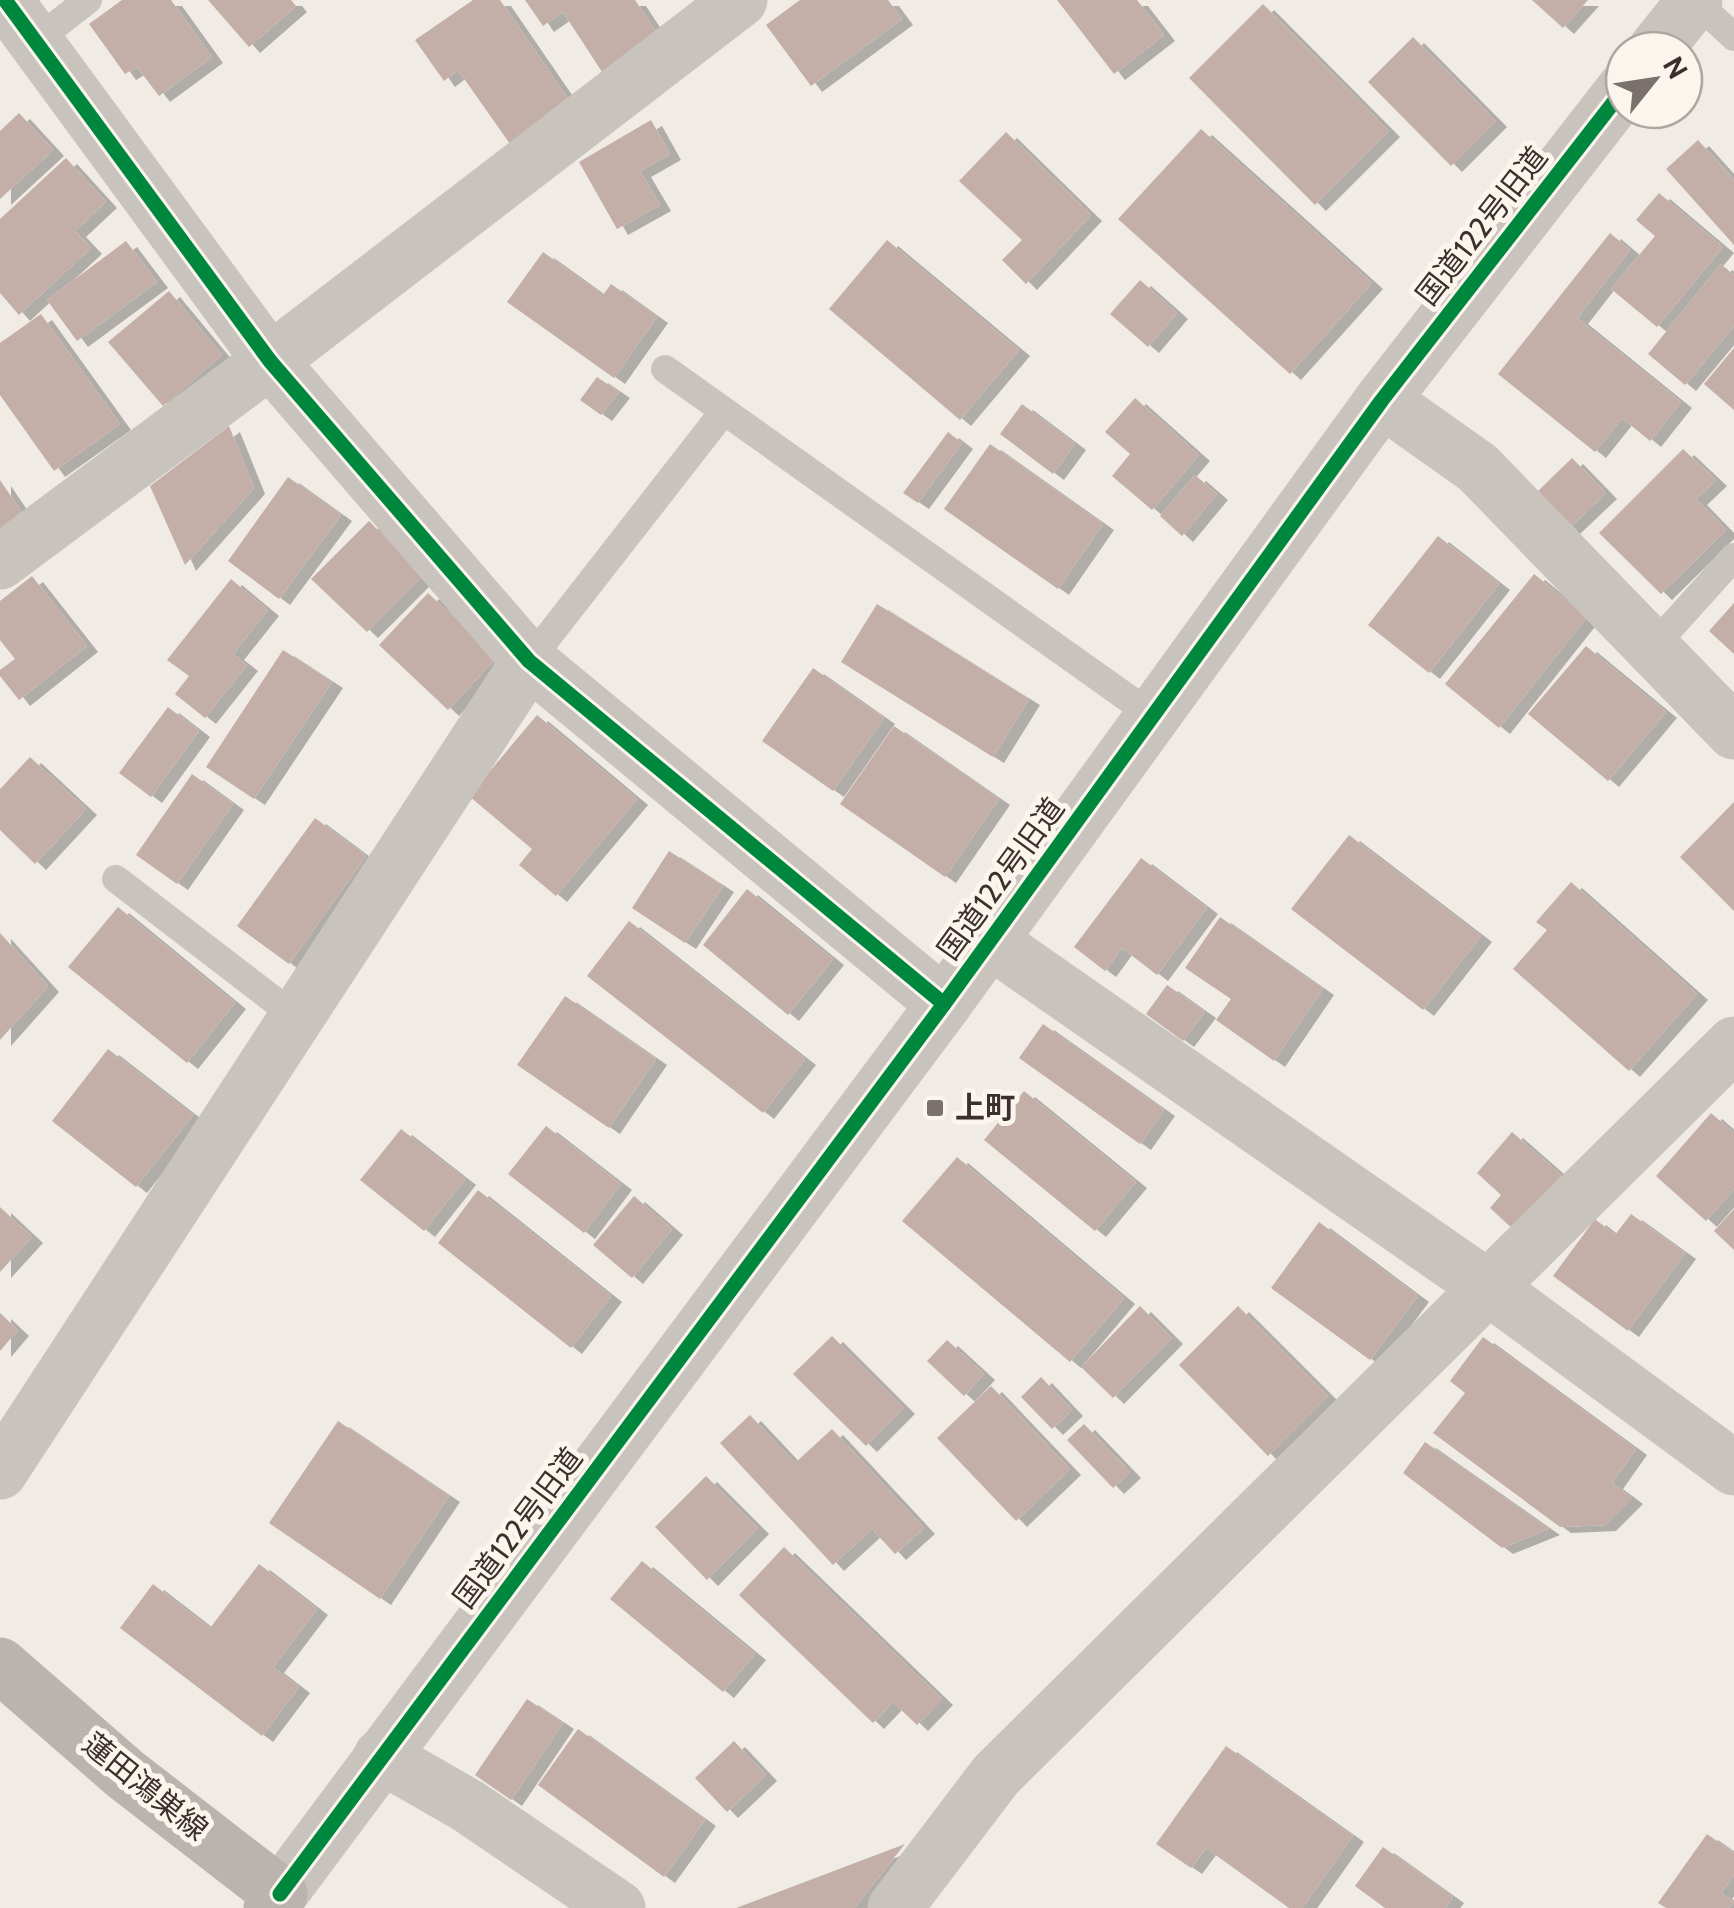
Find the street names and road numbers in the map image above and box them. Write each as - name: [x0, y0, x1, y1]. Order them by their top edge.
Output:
- street label: 国道122号旧道: [1408, 139, 1555, 312]
- street label: 国道122号旧道: [929, 790, 1072, 967]
- street label: 国道122号旧道: [445, 1440, 590, 1615]
- street label: 蓮田鴻巣線: [75, 1725, 215, 1848]

